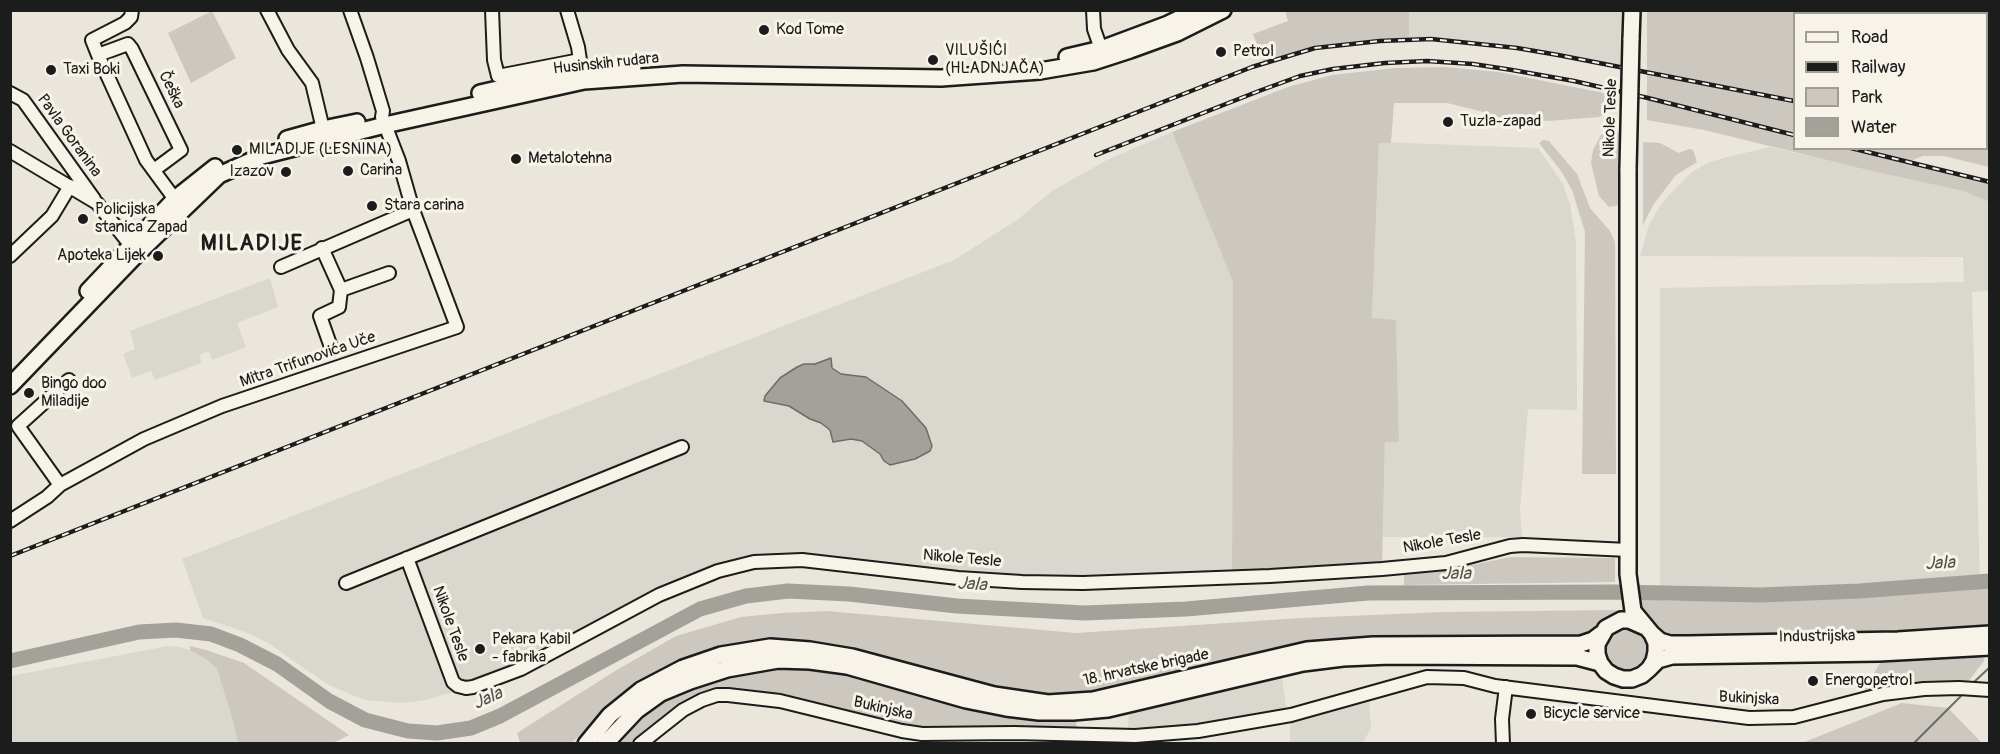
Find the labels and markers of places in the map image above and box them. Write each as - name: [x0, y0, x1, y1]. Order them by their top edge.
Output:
- place label: Kod Tome: [776, 20, 844, 40]
- marker: Kod Tome: [757, 23, 771, 37]
- place label: VILUŠIĆI (HLADNJAČA): [945, 41, 1045, 79]
- place label: Petrol: [1233, 42, 1274, 62]
- marker: Petrol: [1214, 45, 1228, 59]
- marker: VILUŠIĆI (HLADNJAČA): [926, 53, 940, 67]
- place label: Taxi Boki: [63, 60, 120, 80]
- marker: Taxi Boki: [44, 63, 58, 77]
- place label: Tuzla-zapad: [1460, 112, 1541, 132]
- marker: Tuzla-zapad: [1441, 115, 1455, 129]
- place label: MILADIJE (LESNINA): [249, 140, 392, 160]
- marker: MILADIJE (LESNINA): [230, 143, 244, 157]
- place label: Metalotehna: [528, 149, 612, 169]
- marker: Metalotehna: [509, 152, 523, 166]
- place label: Carina: [360, 161, 402, 181]
- place label: Izazov: [230, 162, 274, 182]
- marker: Carina: [341, 164, 355, 178]
- marker: Izazov: [279, 165, 293, 179]
- place label: Stara carina: [384, 196, 464, 216]
- marker: Stara carina: [365, 199, 379, 213]
- place label: Policijska stanica Zapad: [95, 200, 188, 238]
- marker: Policijska stanica Zapad: [76, 212, 90, 226]
- place label: Apoteka Lijek: [57, 246, 146, 266]
- marker: Apoteka Lijek: [151, 249, 165, 263]
- place label: Bingo doo Miladije: [41, 374, 107, 412]
- marker: Bingo doo Miladije: [22, 386, 36, 400]
- place label: Pekara Kabil - fabrika: [492, 630, 571, 668]
- marker: Pekara Kabil - fabrika: [473, 642, 487, 656]
- place label: Energopetrol: [1825, 671, 1912, 691]
- marker: Energopetrol: [1806, 674, 1820, 688]
- place label: Bicycle service: [1543, 704, 1640, 724]
- marker: Bicycle service: [1524, 707, 1538, 721]

